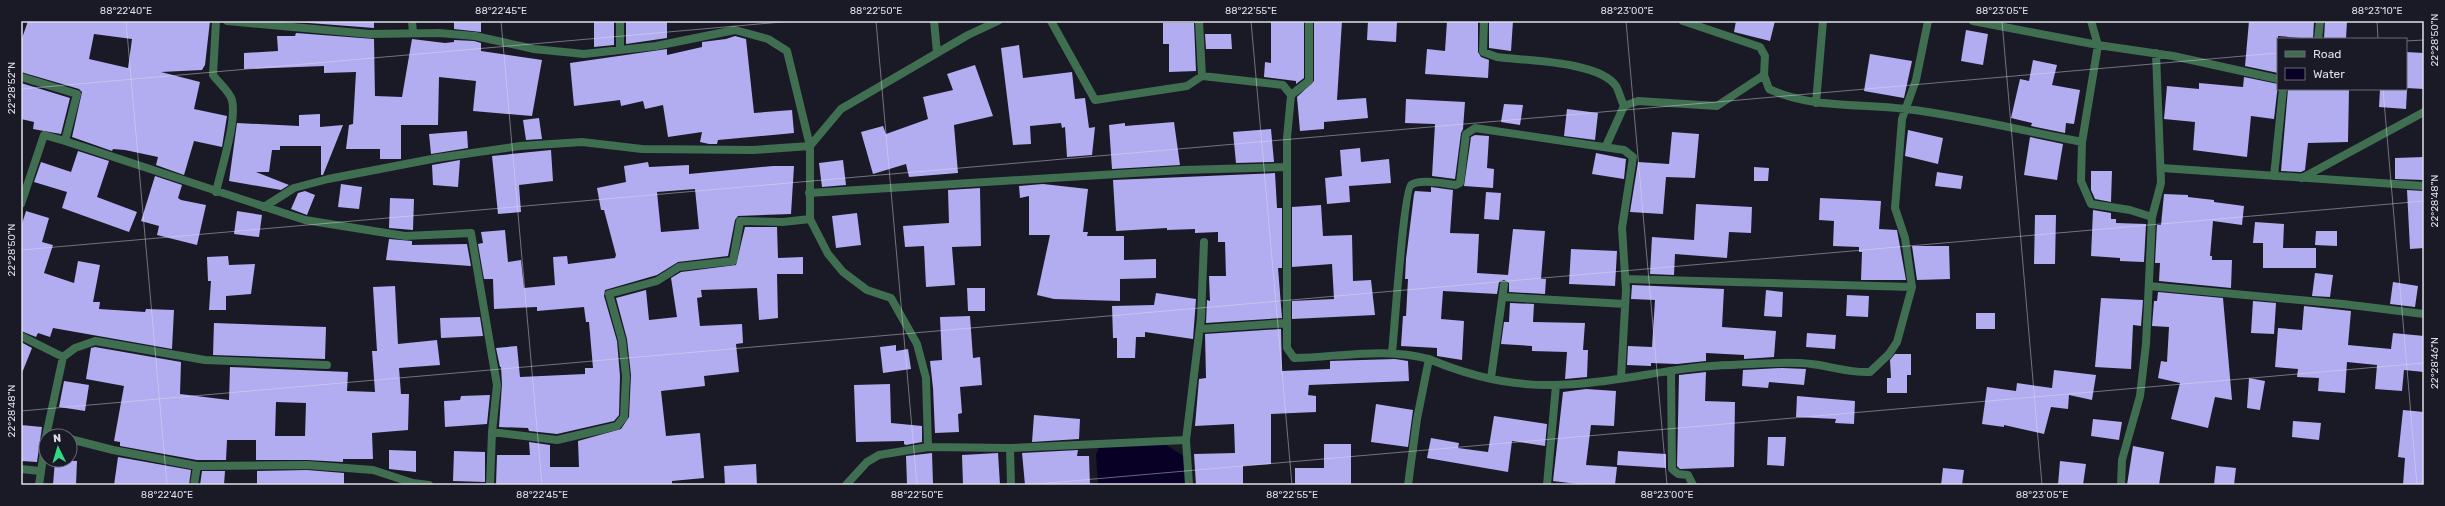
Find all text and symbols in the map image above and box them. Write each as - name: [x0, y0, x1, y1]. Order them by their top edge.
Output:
- text: 88°22'40"E: [100, 5, 152, 17]
- text: 88°22'45"E: [475, 5, 527, 17]
- text: 88°22'50"E: [850, 5, 902, 17]
- text: 88°22'55"E: [1225, 5, 1277, 17]
- text: 88°23'00"E: [1600, 5, 1654, 17]
- text: 88°23'05"E: [1976, 5, 2028, 17]
- text: 88°23'10"E: [2351, 5, 2403, 17]
- text: 22°28'50"N: [2429, 13, 2441, 67]
- legend: [2277, 38, 2407, 90]
- text: Road: [2313, 47, 2341, 61]
- text: 22°28'52"N: [6, 62, 18, 114]
- text: Water: [2313, 67, 2345, 81]
- text: 22°28'48"N: [2429, 175, 2441, 227]
- text: 22°28'50"N: [6, 223, 18, 277]
- text: 22°28'46"N: [2429, 337, 2441, 389]
- text: 22°28'48"N: [6, 385, 18, 437]
- north arrow: [38, 428, 78, 468]
- text: N: [53, 432, 62, 445]
- text: 88°22'40"E: [141, 489, 193, 501]
- text: 88°22'45"E: [516, 489, 568, 501]
- text: 88°22'50"E: [891, 489, 943, 501]
- text: 88°22'55"E: [1266, 489, 1318, 501]
- text: 88°23'00"E: [1640, 489, 1694, 501]
- text: 88°23'05"E: [2016, 489, 2068, 501]

